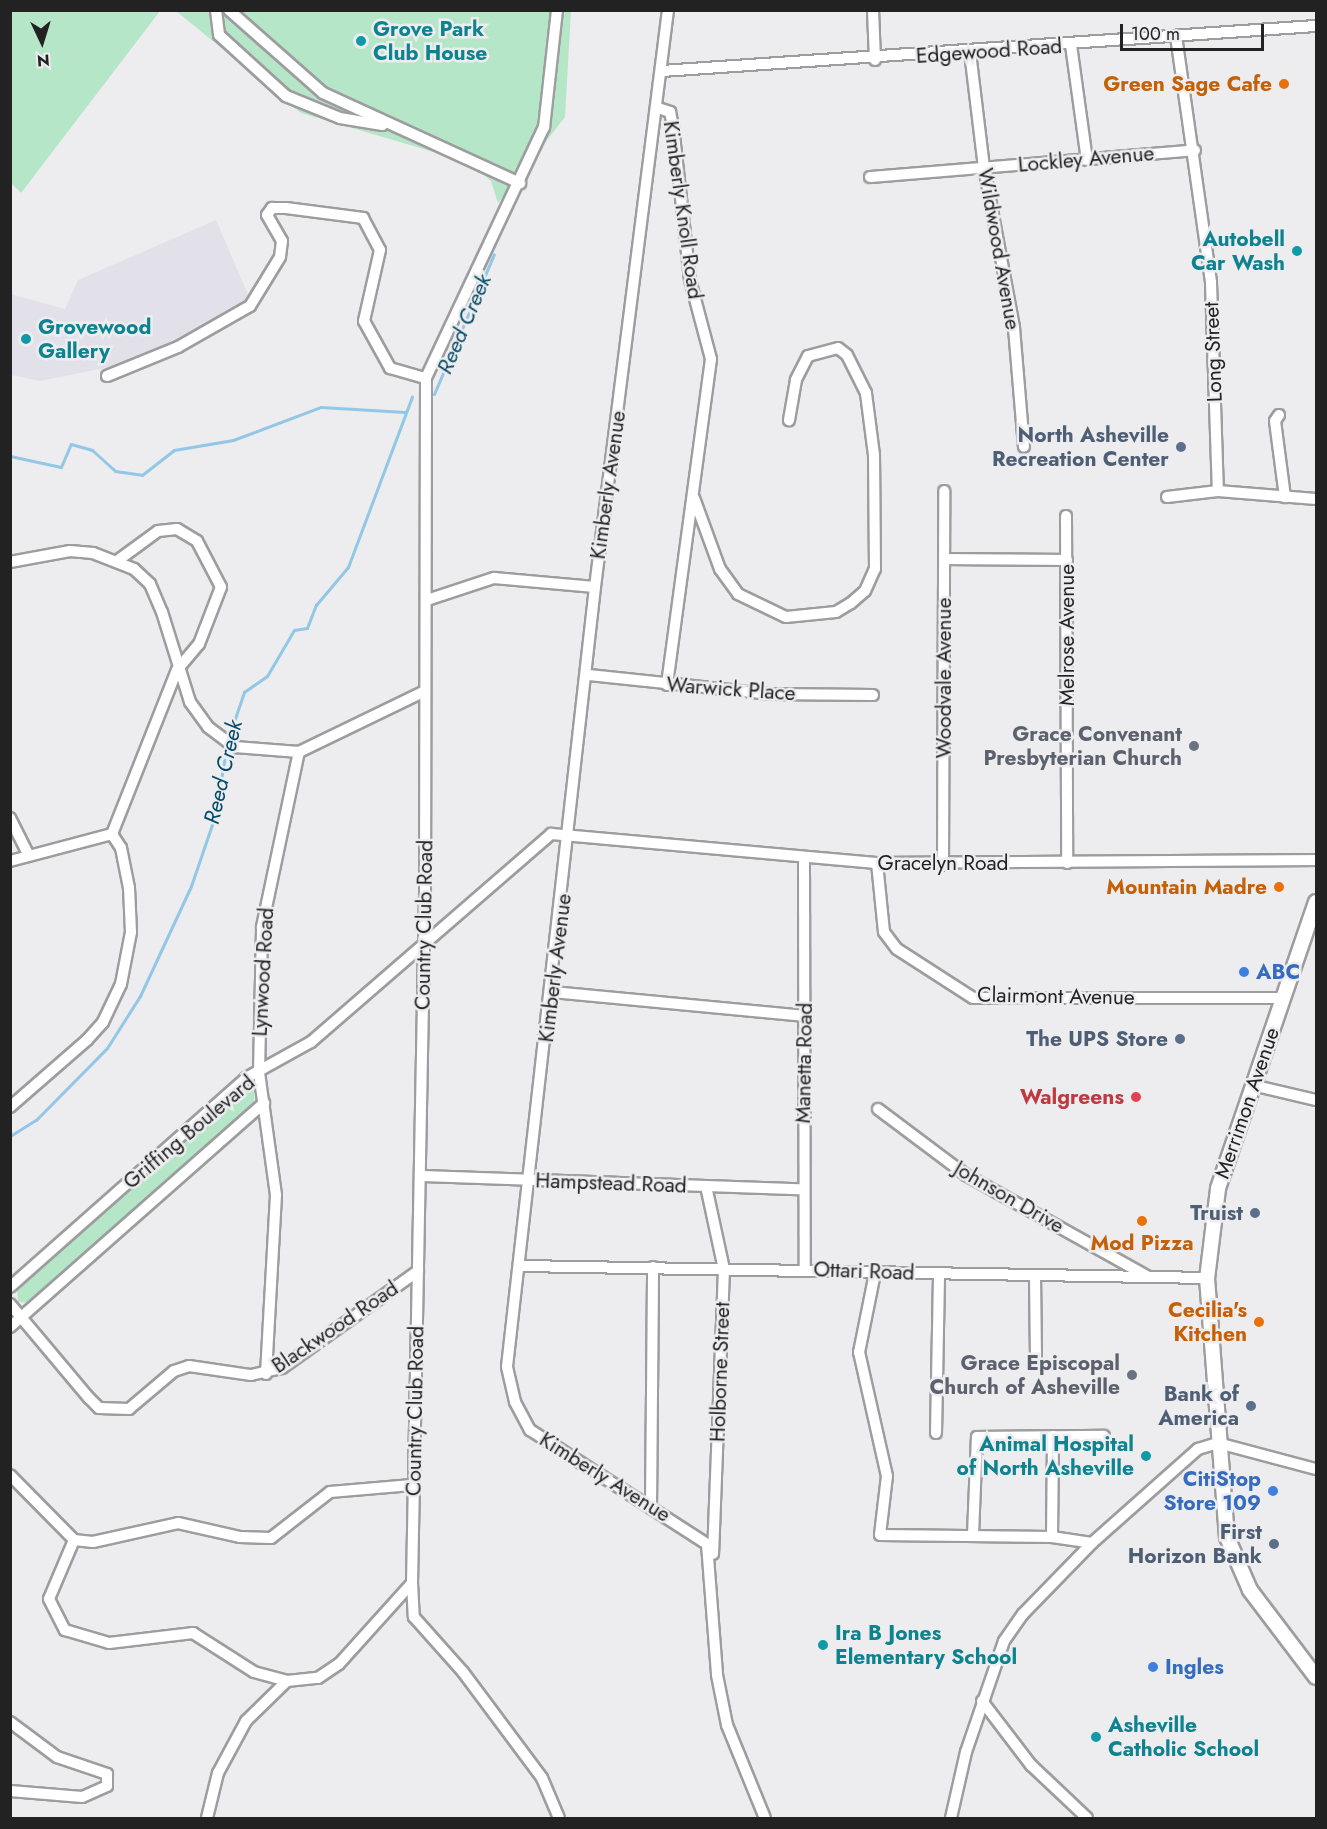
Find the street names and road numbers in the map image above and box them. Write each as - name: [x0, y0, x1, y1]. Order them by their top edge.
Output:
- street label: Edgewood Road: [915, 33, 1063, 69]
- street label: Kimberly Knoll Road: [658, 119, 708, 301]
- street label: Lockley Avenue: [1017, 141, 1155, 177]
- street label: Wildwood Avenue: [972, 166, 1026, 332]
- street label: Long Street: [1199, 301, 1227, 403]
- street label: Kimberly Avenue: [585, 409, 631, 561]
- street label: Melrose Avenue: [1054, 564, 1080, 706]
- street label: Woodvale Avenue: [931, 598, 957, 758]
- street label: Warwick Place: [666, 672, 796, 706]
- street label: Country Club Road: [410, 840, 438, 1010]
- street label: Gracelyn Road: [877, 850, 1009, 876]
- street label: Kimberly Avenue: [533, 892, 577, 1044]
- street label: Lynwood Road: [247, 907, 279, 1037]
- street label: Clairmont Avenue: [977, 982, 1135, 1010]
- street label: Manetta Road: [790, 1002, 818, 1124]
- street label: Merrimon Avenue: [1209, 1024, 1285, 1182]
- street label: Griffing Boulevard: [118, 1070, 260, 1194]
- street label: Johnson Drive: [950, 1155, 1068, 1239]
- street label: Hampstead Road: [535, 1168, 687, 1198]
- street label: Ottari Road: [813, 1257, 915, 1285]
- street label: Blackwood Road: [267, 1276, 403, 1378]
- street label: Holborne Street: [705, 1302, 735, 1442]
- street label: Country Club Road: [401, 1326, 429, 1496]
- street label: Kimberly Avenue: [535, 1427, 675, 1527]

